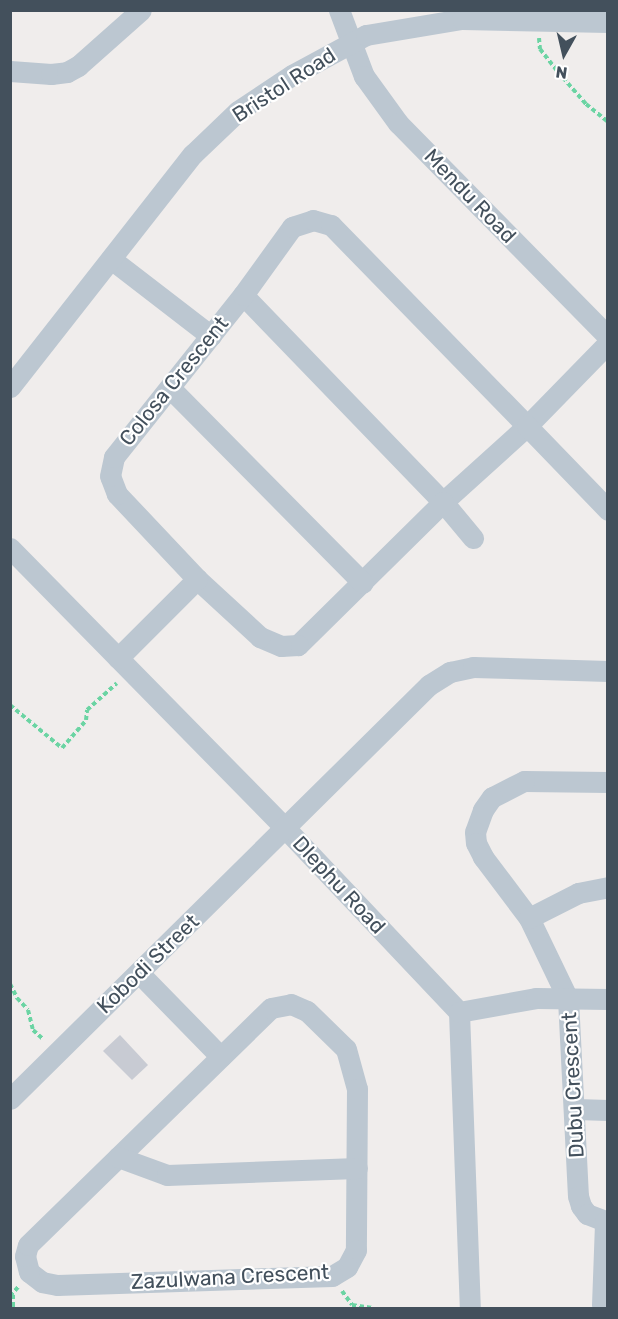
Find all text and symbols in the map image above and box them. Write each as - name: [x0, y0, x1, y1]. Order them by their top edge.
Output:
- north arrow: [534, 24, 594, 84]
- street label: Bristol Road: [228, 42, 340, 128]
- text: N: [554, 62, 568, 83]
- street label: Mendu Road: [419, 144, 521, 248]
- street label: Colosa Crescent: [114, 311, 234, 451]
- street label: Dlephu Road: [287, 831, 391, 939]
- street label: Kobodi Street: [92, 909, 204, 1019]
- street label: Dubu Crescent: [557, 1012, 589, 1158]
- street label: Zazulwana Crescent: [130, 1259, 330, 1295]

